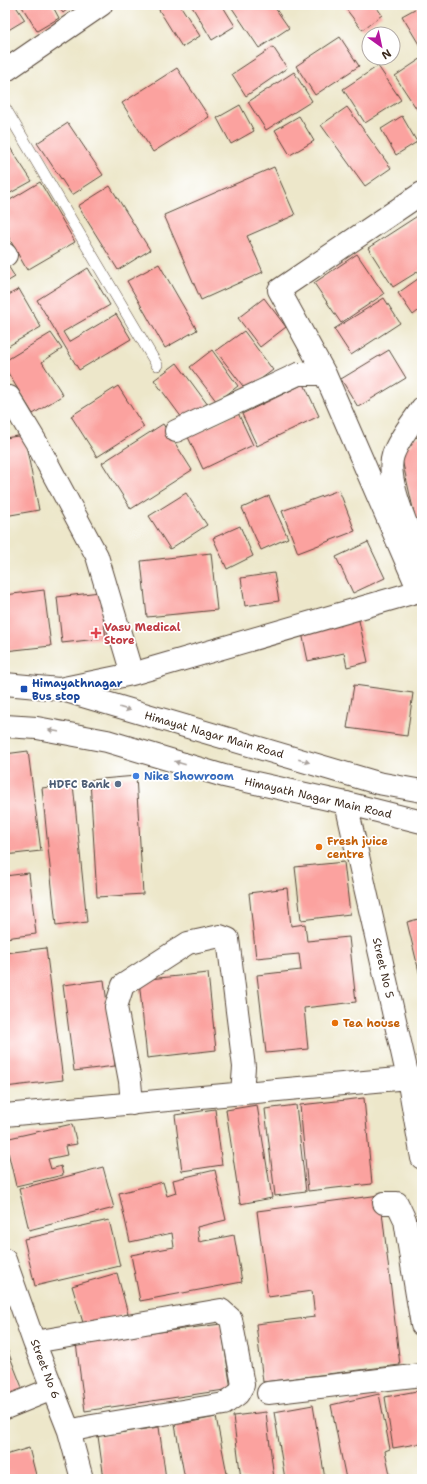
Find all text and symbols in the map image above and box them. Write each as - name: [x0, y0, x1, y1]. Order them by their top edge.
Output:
- north arrow: [361, 26, 401, 66]
- text: N: [378, 45, 394, 63]
- place label: Vasu Medical Store: [104, 620, 181, 648]
- marker: Vasu Medical Store: [91, 628, 101, 638]
- place label: Himayathnagar Bus stop: [32, 676, 123, 704]
- marker: Himayathnagar Bus stop: [19, 684, 29, 694]
- one-way arrow: [119, 706, 131, 712]
- street label: Himayat Nagar Main Road: [143, 708, 285, 762]
- one-way arrow: [48, 728, 61, 734]
- one-way arrow: [298, 758, 310, 764]
- one-way arrow: [174, 760, 186, 766]
- place label: Nike Showroom: [144, 769, 234, 784]
- marker: Nike Showroom: [131, 771, 141, 781]
- street label: Himayath Nagar Main Road: [243, 774, 393, 822]
- place label: HDFC Bank: [49, 777, 110, 792]
- marker: HDFC Bank: [113, 779, 123, 789]
- place label: Fresh juice centre: [327, 834, 388, 862]
- marker: Fresh juice centre: [314, 842, 324, 852]
- street label: Street No 5: [369, 936, 397, 1000]
- place label: Tea house: [343, 1016, 401, 1031]
- marker: Tea house: [330, 1018, 340, 1028]
- street label: Street No 6: [27, 1337, 63, 1401]

